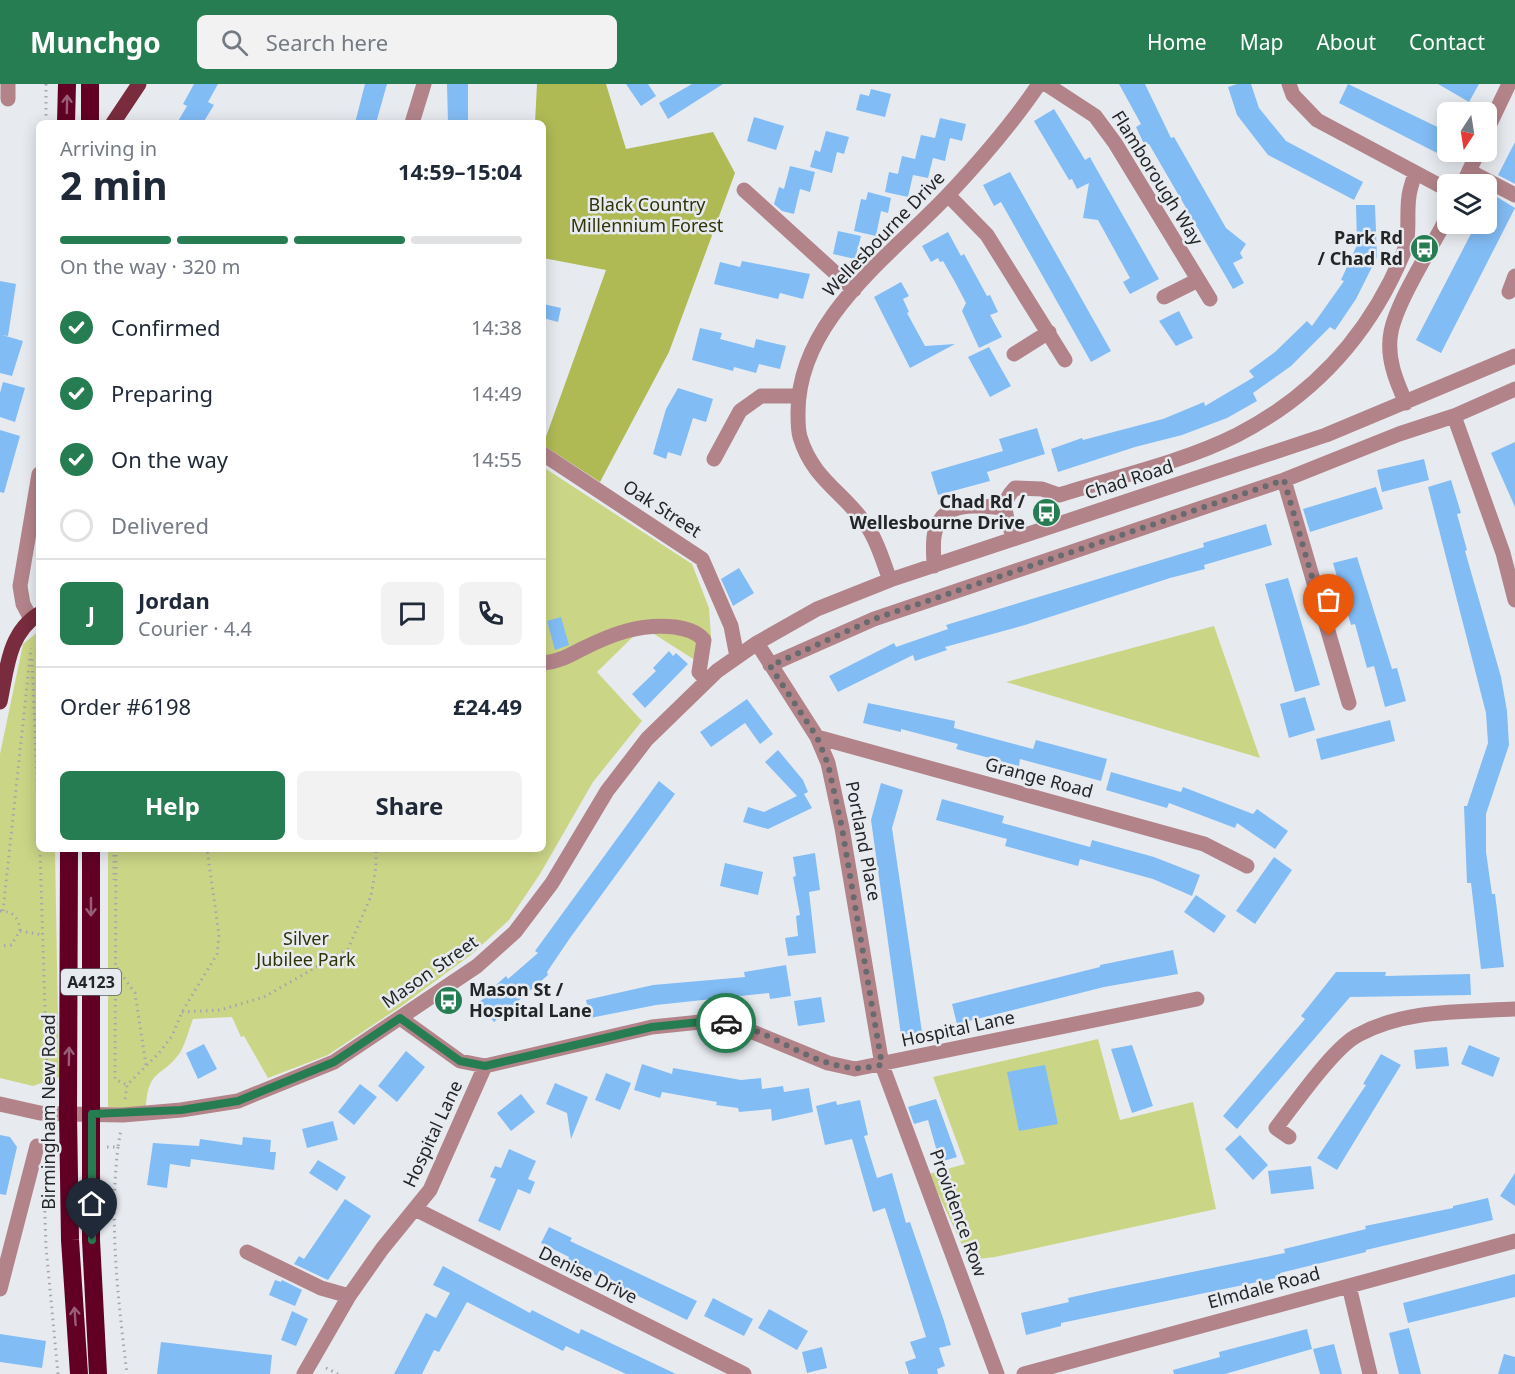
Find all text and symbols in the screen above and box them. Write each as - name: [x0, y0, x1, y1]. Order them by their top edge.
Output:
- search box: [197, 15, 617, 69]
- text: Munchgo: [30, 23, 161, 61]
- icon: search: [218, 26, 251, 59]
- text: Search here: [266, 27, 388, 57]
- text: Home: [1147, 28, 1207, 56]
- text: Map: [1240, 28, 1283, 56]
- text: About: [1316, 28, 1376, 56]
- text: Contact: [1409, 28, 1485, 56]
- one-way arrow: [61, 94, 72, 114]
- north arrow: [1437, 102, 1497, 162]
- map controls: [1437, 102, 1497, 234]
- street label: Flamborough Way: [1107, 106, 1209, 250]
- text: Arriving in: [60, 135, 157, 162]
- text: 14:59–15:04: [398, 156, 522, 186]
- text: 2 min: [60, 158, 167, 211]
- street label: Wellesbourne Drive: [817, 165, 949, 301]
- button: layers: [1437, 174, 1497, 234]
- park label: Black Country Millennium Forest: [571, 192, 724, 237]
- place label: Park Rd / Chad Rd: [1318, 225, 1403, 270]
- bus stop icon: Park Rd / Chad Rd: [1408, 232, 1440, 264]
- text: On the way · 320 m: [60, 253, 240, 280]
- icon: check: [60, 311, 93, 344]
- text: Confirmed: [111, 312, 221, 342]
- text: 14:38: [471, 314, 522, 341]
- icon: check: [60, 377, 93, 410]
- text: Preparing: [111, 378, 213, 408]
- text: 14:49: [471, 380, 522, 407]
- icon: check: [60, 443, 93, 476]
- text: On the way: [111, 444, 228, 474]
- text: 14:55: [471, 446, 522, 473]
- street label: Chad Road: [1081, 453, 1176, 505]
- street label: Oak Street: [619, 474, 707, 543]
- place label: Chad Rd / Wellesbourne Drive: [850, 489, 1026, 534]
- bus stop icon: Chad Rd / Wellesbourne Drive: [1030, 496, 1062, 528]
- text: Delivered: [111, 510, 209, 540]
- pin: [1303, 574, 1354, 636]
- button: chat: [381, 582, 444, 645]
- button: phone: [459, 582, 522, 645]
- icon: bag: [1312, 583, 1345, 616]
- text: Jordan: [138, 585, 210, 615]
- text: J: [88, 598, 95, 628]
- text: Courier · 4.4: [138, 615, 252, 642]
- text: Order #6198: [60, 691, 191, 721]
- text: £24.49: [453, 691, 522, 721]
- street label: Grange Road: [983, 751, 1096, 803]
- button: Help: [60, 771, 285, 840]
- button: Share: [297, 771, 522, 840]
- street label: Portland Place: [841, 779, 887, 903]
- one-way arrow: [85, 897, 97, 917]
- park label: Silver Jubilee Park: [254, 926, 356, 971]
- street label: Mason Street: [377, 929, 483, 1013]
- road number: A4123: [61, 969, 121, 995]
- place label: Mason St / Hospital Lane: [469, 977, 592, 1022]
- bus stop icon: Mason St / Hospital Lane: [432, 984, 464, 1016]
- courier: [696, 993, 756, 1053]
- street label: Hospital Lane: [899, 1004, 1017, 1052]
- icon: car: [710, 1007, 743, 1040]
- street label: Birmingham New Road: [36, 1014, 60, 1210]
- one-way arrow: [63, 1046, 74, 1066]
- street label: Hospital Lane: [397, 1076, 467, 1191]
- street label: Providence Row: [925, 1146, 993, 1280]
- pin: [66, 1178, 117, 1240]
- icon: home: [75, 1187, 108, 1220]
- street label: Denise Drive: [535, 1240, 642, 1308]
- street label: Elmdale Road: [1205, 1261, 1323, 1314]
- one-way arrow: [69, 1306, 80, 1326]

